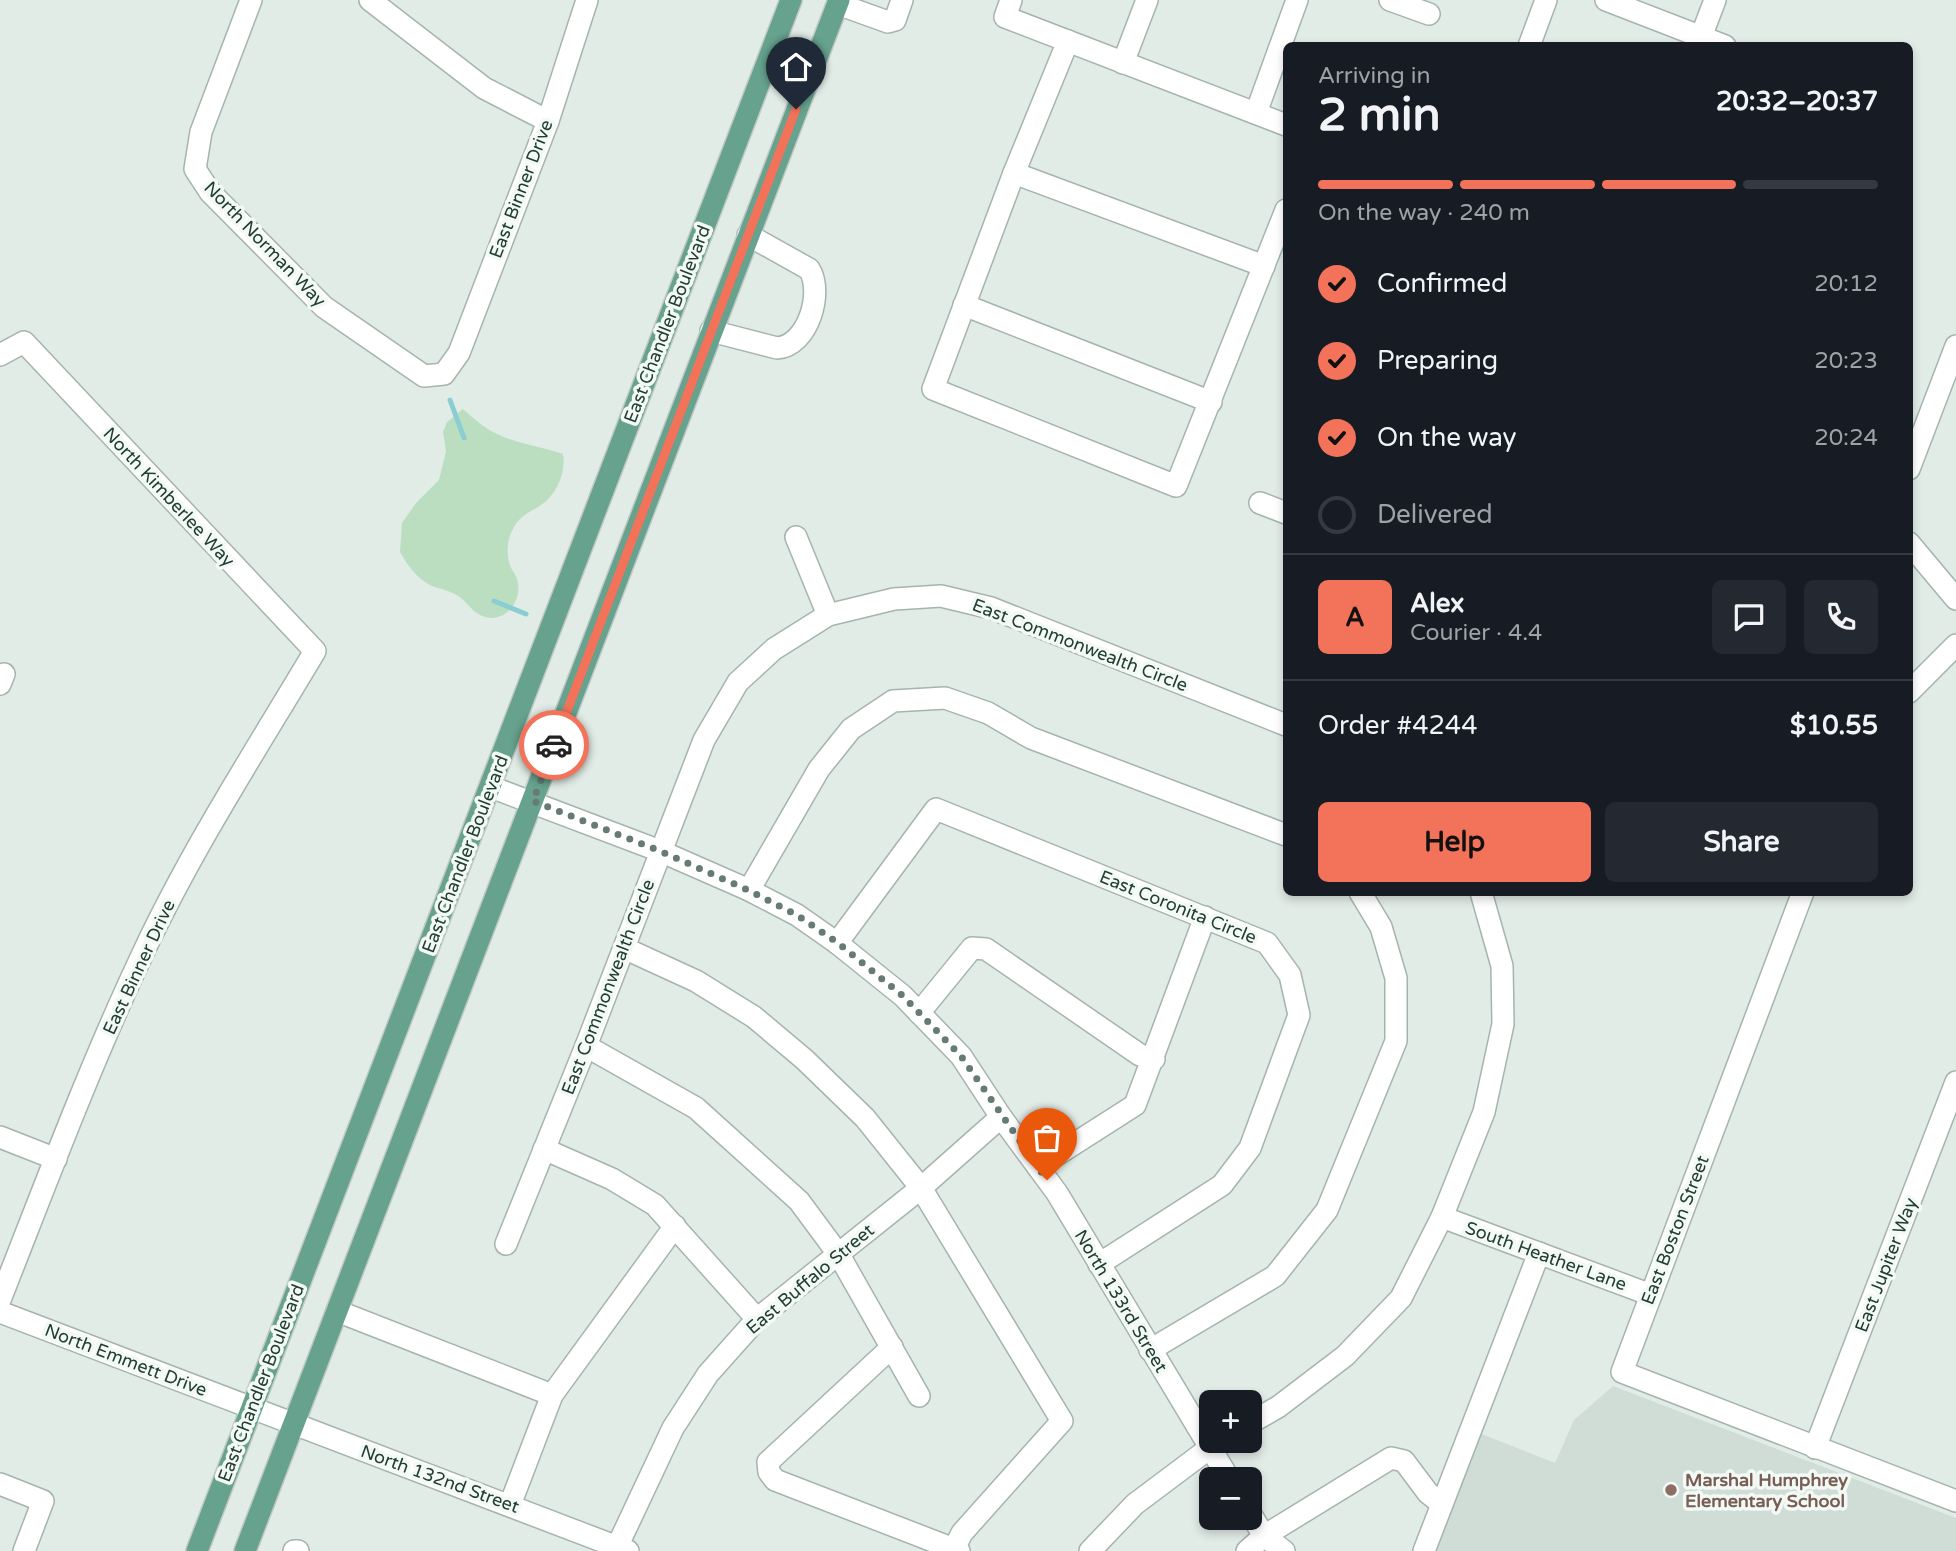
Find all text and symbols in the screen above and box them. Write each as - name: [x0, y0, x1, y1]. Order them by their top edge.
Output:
- pin: [766, 37, 826, 109]
- icon: home: [777, 48, 815, 86]
- text: Arriving in: [1318, 62, 1431, 90]
- text: 20:32–20:37: [1716, 86, 1878, 117]
- text: 2 min: [1318, 88, 1441, 143]
- street label: East Binner Drive: [484, 117, 558, 261]
- street label: North Norman Way: [199, 177, 331, 312]
- text: On the way · 240 m: [1318, 199, 1530, 227]
- street label: East Chandler Boulevard: [619, 222, 715, 426]
- icon: check: [1318, 265, 1356, 303]
- text: Confirmed: [1377, 268, 1507, 299]
- text: 20:12: [1814, 270, 1878, 298]
- icon: check: [1318, 342, 1356, 380]
- text: Preparing: [1377, 345, 1498, 376]
- text: 20:23: [1814, 347, 1878, 375]
- icon: check: [1318, 419, 1356, 457]
- text: On the way: [1377, 422, 1517, 453]
- street label: North Kimberlee Way: [99, 423, 240, 572]
- text: 20:24: [1814, 424, 1878, 452]
- text: Delivered: [1377, 499, 1493, 530]
- button: chat: [1712, 580, 1786, 654]
- button: phone: [1804, 580, 1878, 654]
- text: Alex: [1410, 588, 1464, 619]
- street label: East Commonwealth Circle: [969, 594, 1191, 696]
- text: A: [1345, 602, 1365, 633]
- text: Courier · 4.4: [1410, 619, 1542, 647]
- courier: [519, 710, 589, 780]
- text: Order #4244: [1318, 710, 1478, 741]
- text: $10.55: [1790, 710, 1878, 741]
- icon: car: [535, 726, 573, 764]
- street label: East Chandler Boulevard: [417, 752, 513, 956]
- button: Help: [1318, 802, 1591, 882]
- button: Share: [1605, 802, 1878, 882]
- street label: East Coronita Circle: [1096, 865, 1260, 949]
- street label: East Commonwealth Circle: [557, 876, 659, 1098]
- street label: East Binner Drive: [98, 896, 180, 1038]
- pin: [1017, 1108, 1077, 1180]
- icon: bag: [1028, 1119, 1066, 1157]
- street label: East Boston Street: [1636, 1152, 1714, 1308]
- street label: East Jupiter Way: [1850, 1194, 1922, 1335]
- street label: South Heather Lane: [1462, 1217, 1630, 1295]
- street label: East Buffalo Street: [742, 1219, 879, 1339]
- street label: North 133rd Street: [1070, 1226, 1172, 1376]
- street label: East Chandler Boulevard: [213, 1281, 309, 1485]
- street label: North Emmett Drive: [42, 1319, 210, 1401]
- map controls: [1199, 1390, 1262, 1530]
- button: +: [1199, 1390, 1262, 1453]
- street label: North 132nd Street: [358, 1440, 522, 1518]
- button: −: [1199, 1467, 1262, 1530]
- place label: Marshal Humphrey Elementary School: [1685, 1469, 1848, 1512]
- marker: Marshal Humphrey Elementary School: [1663, 1482, 1679, 1498]

